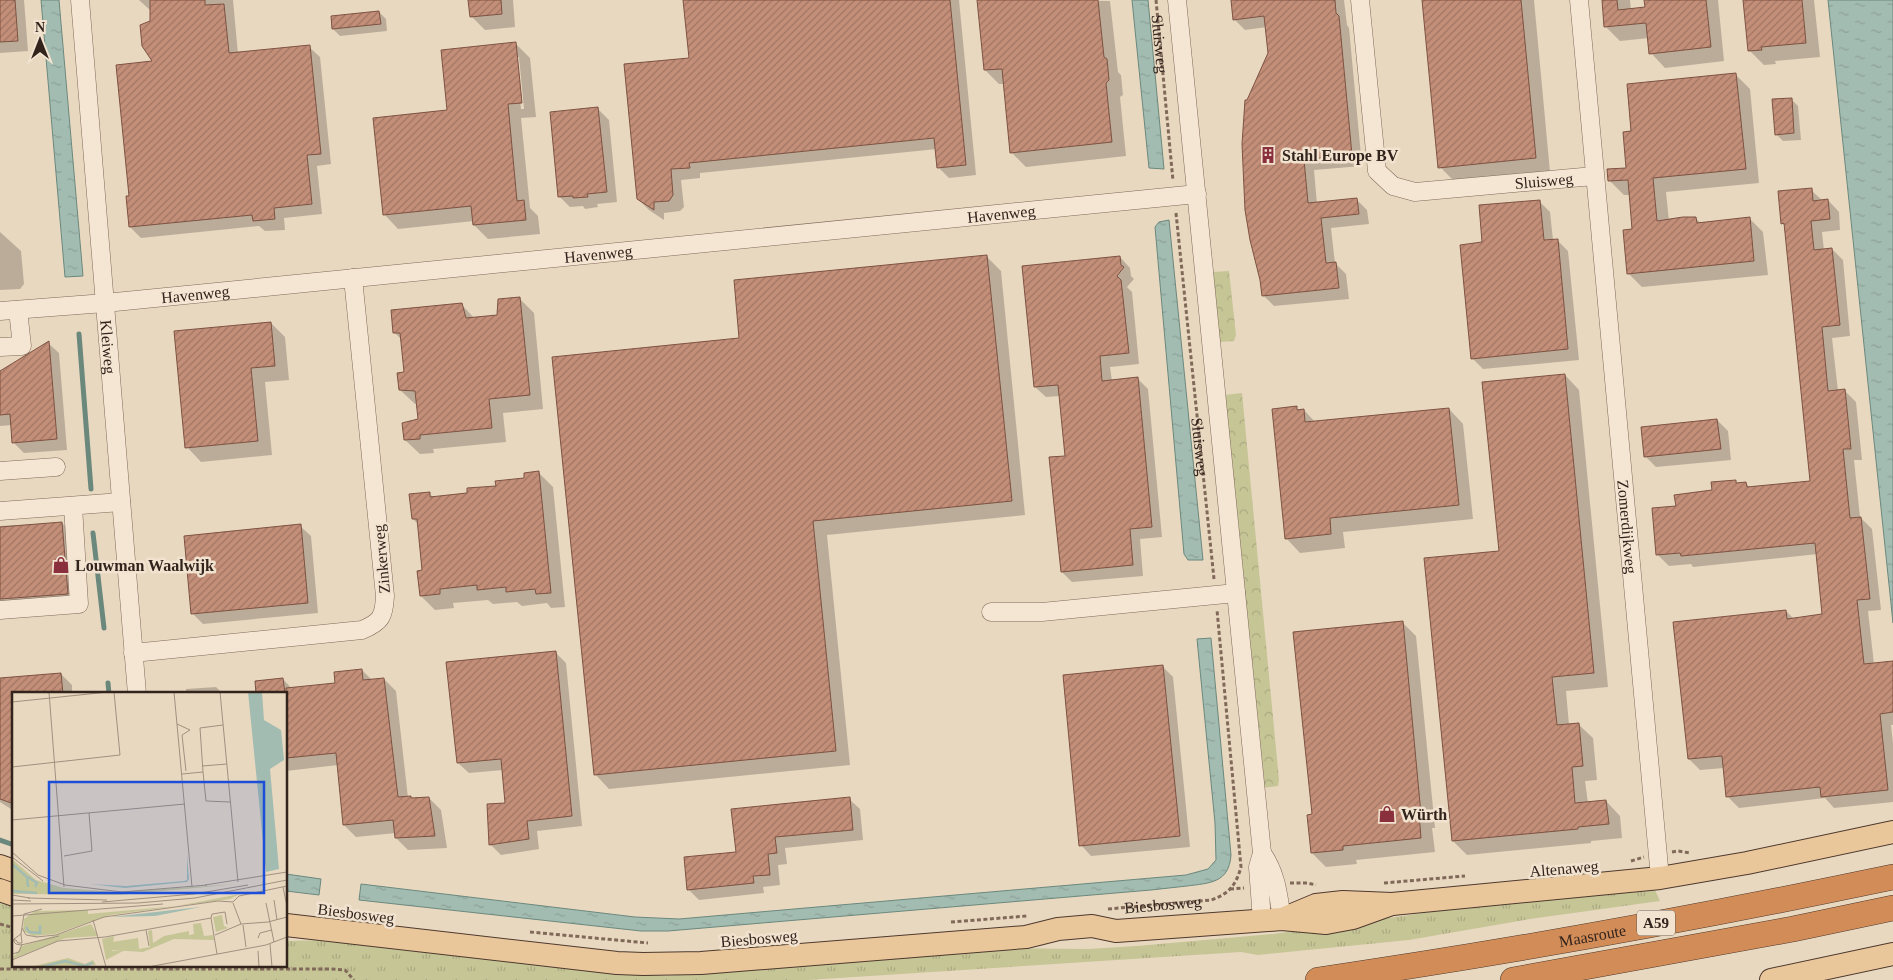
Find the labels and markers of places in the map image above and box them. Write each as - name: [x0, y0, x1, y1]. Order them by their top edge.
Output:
- building icon: Stahl Europe BV: [1258, 145, 1278, 165]
- place label: Stahl Europe BV: [1282, 147, 1399, 165]
- shop icon: Louwman Waalwijk: [51, 555, 71, 575]
- place label: Louwman Waalwijk: [75, 557, 214, 575]
- shop icon: Würth: [1377, 804, 1397, 824]
- place label: Würth: [1401, 806, 1447, 823]

